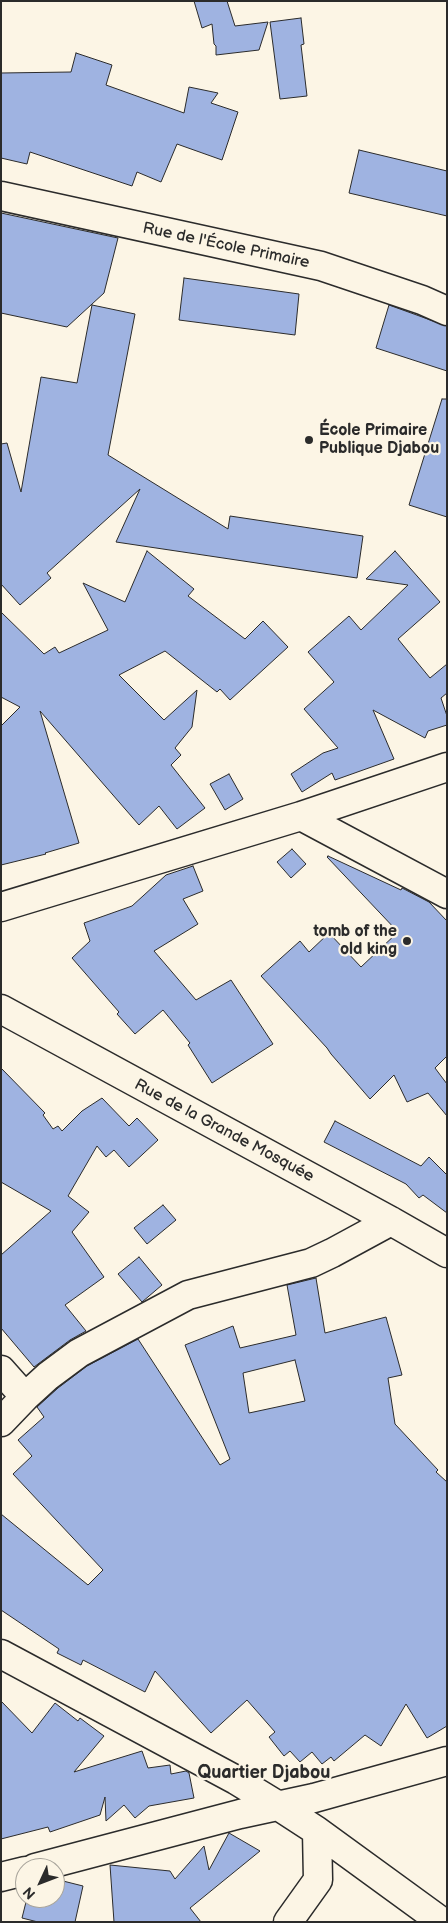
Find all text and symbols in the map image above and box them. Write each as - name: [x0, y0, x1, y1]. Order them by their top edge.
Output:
- street label: Rue de l'École Primaire: [141, 219, 311, 273]
- place label: École Primaire Publique Djabou: [319, 421, 439, 459]
- marker: École Primaire Publique Djabou: [303, 434, 315, 446]
- place label: tomb of the old king: [313, 922, 397, 960]
- marker: tomb of the old king: [401, 935, 413, 947]
- street label: Rue de la Grande Mosquée: [131, 1075, 317, 1187]
- district label: Quartier Djabou: [198, 1762, 330, 1784]
- north arrow: [15, 1858, 65, 1908]
- text: N: [20, 1883, 39, 1903]

